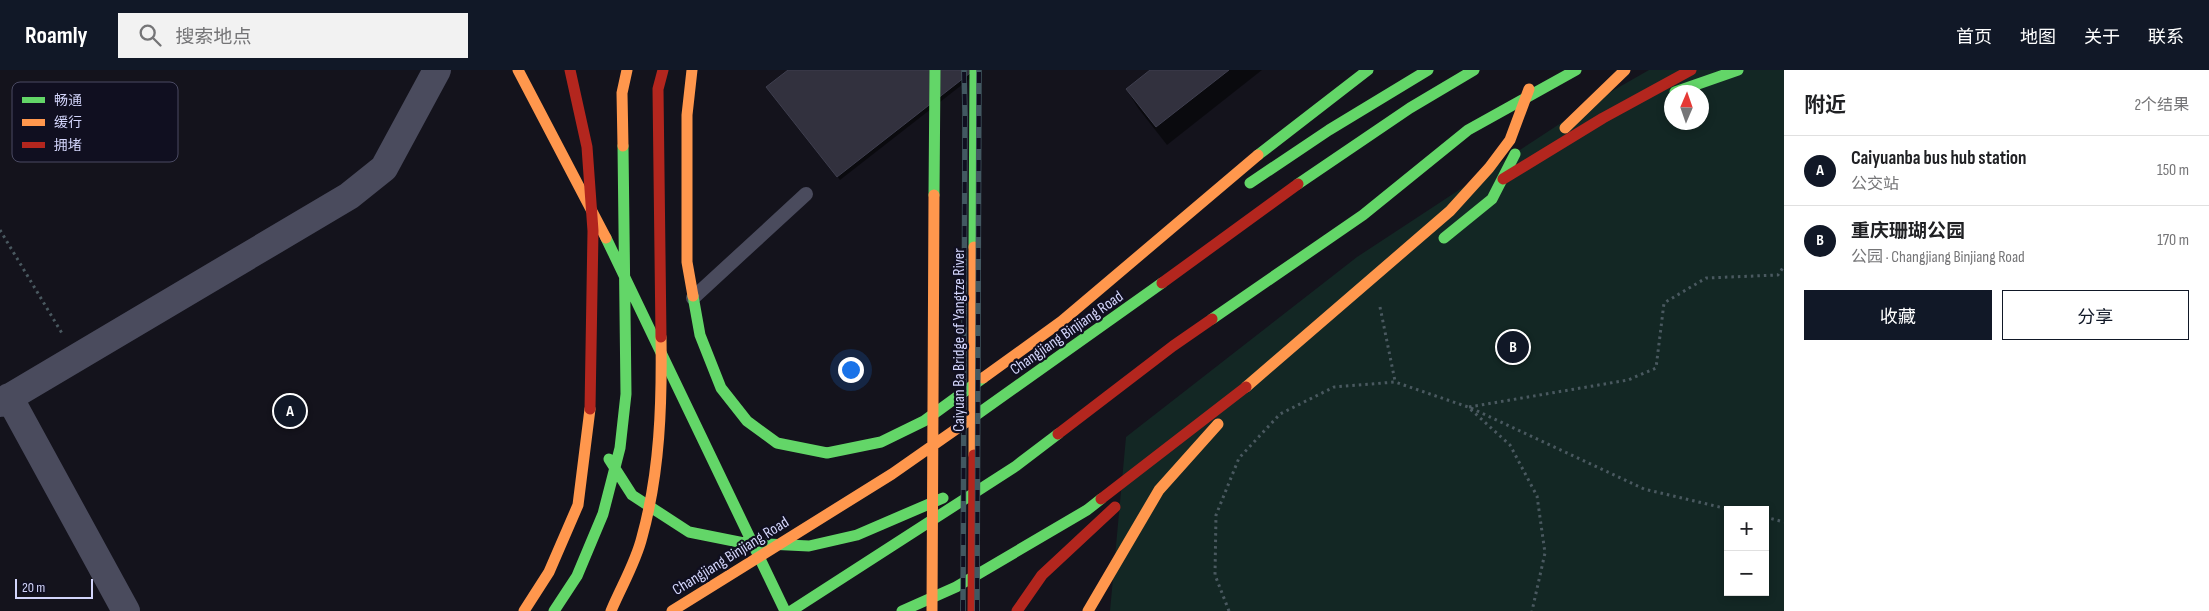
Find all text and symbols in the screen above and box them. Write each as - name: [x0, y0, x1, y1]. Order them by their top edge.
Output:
- search box: [118, 13, 468, 58]
- text: Roamly: [25, 21, 88, 50]
- icon: search: [136, 21, 164, 49]
- text: 搜索地点: [176, 26, 252, 49]
- text: 首页: [1956, 27, 1992, 48]
- text: 地图: [2020, 27, 2056, 48]
- text: 关于: [2084, 27, 2120, 48]
- text: 联系: [2148, 27, 2184, 48]
- legend: [12, 82, 178, 162]
- north arrow: [1664, 85, 1709, 130]
- text: 畅通: [54, 92, 82, 109]
- text: 附近: [1804, 93, 1846, 118]
- text: 2个结果: [2134, 96, 2189, 115]
- text: 缓行: [54, 114, 82, 131]
- text: 拥堵: [54, 137, 82, 154]
- text: Caiyuanba bus hub station: [1851, 147, 2027, 170]
- text: A: [1816, 161, 1824, 180]
- text: 150 m: [2157, 161, 2189, 180]
- text: 公交站: [1851, 175, 1899, 194]
- text: 重庆珊瑚公园: [1851, 220, 1965, 243]
- text: B: [1816, 231, 1824, 250]
- text: 170 m: [2157, 231, 2189, 250]
- street label: Caiyuan Ba Bridge of Yangtze River: [950, 248, 969, 432]
- text: 公园 · Changjiang Binjiang Road: [1851, 248, 2025, 267]
- street label: Changjiang Binjiang Road: [1007, 287, 1127, 379]
- button: 收藏: [1804, 290, 1992, 340]
- button: 分享: [2002, 290, 2189, 340]
- pin: B: [1497, 328, 1529, 366]
- your location: [838, 357, 864, 383]
- pin: A: [274, 392, 306, 430]
- map controls: [1724, 506, 1769, 596]
- button: +: [1724, 506, 1769, 551]
- street label: Changjiang Binjiang Road: [669, 513, 792, 600]
- button: −: [1724, 551, 1769, 596]
- scale bar: [15, 576, 92, 599]
- text: 20 m: [22, 579, 45, 596]

